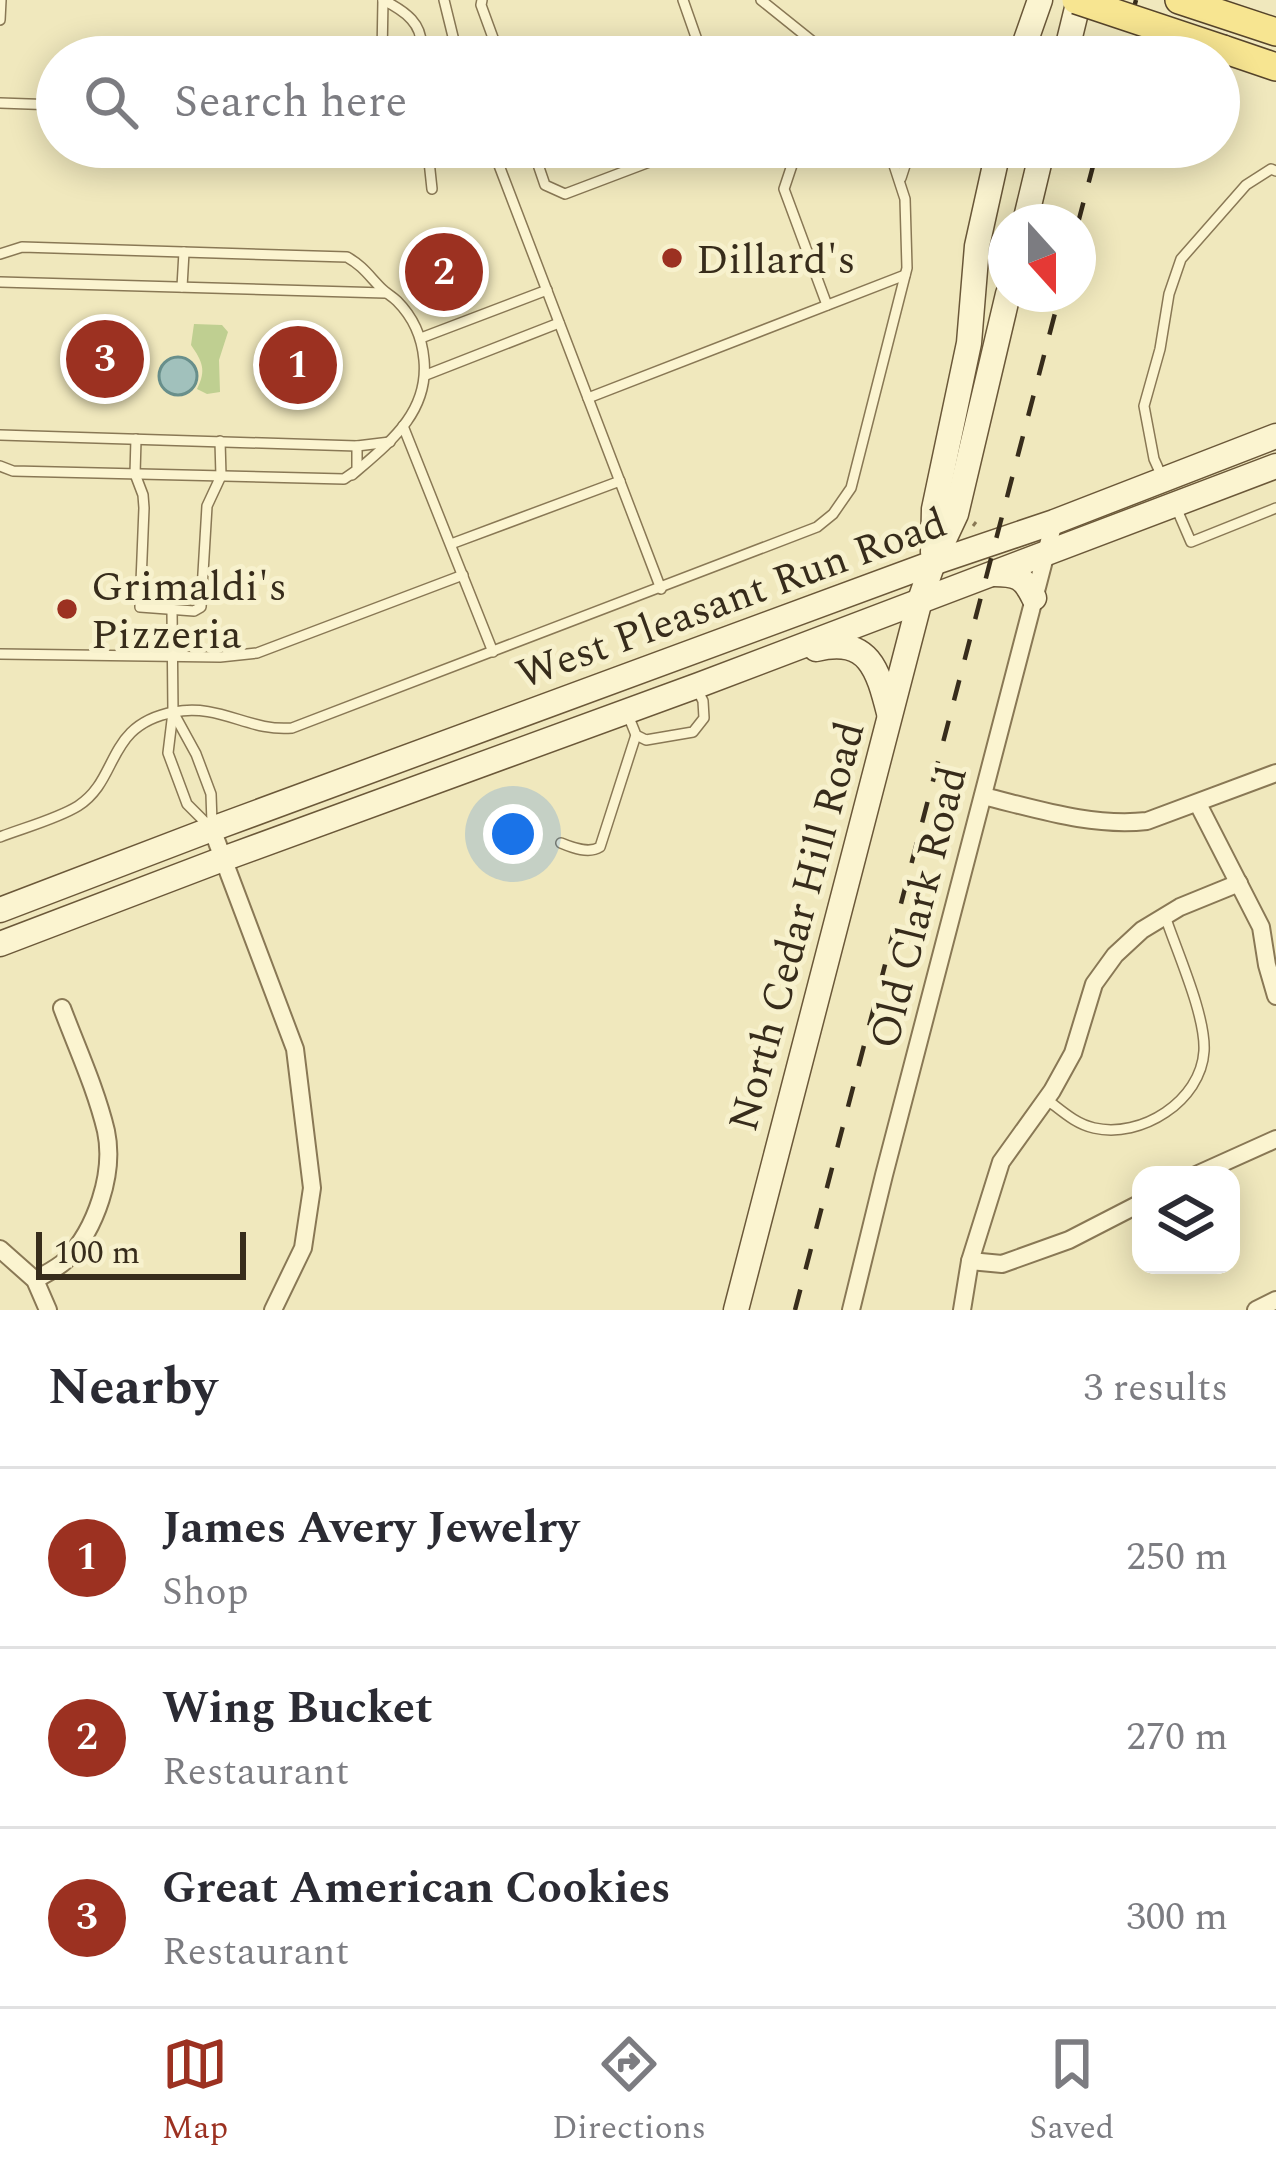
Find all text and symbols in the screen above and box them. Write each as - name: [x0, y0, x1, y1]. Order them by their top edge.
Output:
- search box: [36, 36, 1240, 168]
- text: Search here: [174, 68, 407, 137]
- icon: search: [78, 69, 144, 135]
- north arrow: [988, 204, 1096, 312]
- pin: 2: [405, 227, 483, 317]
- place label: Dillard's: [696, 229, 856, 292]
- marker: Dillard's: [659, 245, 685, 271]
- pin: 3: [66, 314, 144, 404]
- pin: 1: [259, 320, 337, 410]
- street label: West Pleasant Run Road: [508, 492, 956, 706]
- place label: Grimaldi's Pizzeria: [91, 556, 287, 667]
- marker: Grimaldi's Pizzeria: [54, 596, 80, 622]
- street label: North Cedar Hill Road: [712, 715, 882, 1138]
- street label: Old Clark Road: [854, 760, 985, 1055]
- your location: [483, 804, 543, 864]
- map controls: [1132, 1166, 1240, 1274]
- button: layers: [1132, 1166, 1240, 1274]
- scale bar: [36, 1226, 246, 1279]
- text: 100 m: [54, 1228, 140, 1278]
- text: Nearby: [48, 1349, 217, 1427]
- text: 3 results: [1084, 1359, 1228, 1418]
- text: James Avery Jewelry: [162, 1494, 579, 1563]
- text: 1: [76, 1528, 98, 1587]
- text: 250 m: [1126, 1528, 1228, 1587]
- text: Shop: [162, 1563, 249, 1622]
- text: Wing Bucket: [162, 1674, 433, 1743]
- text: 2: [76, 1708, 98, 1767]
- text: 270 m: [1126, 1708, 1228, 1767]
- text: Restaurant: [162, 1743, 349, 1802]
- text: Great American Cookies: [162, 1854, 671, 1923]
- text: 3: [76, 1888, 98, 1947]
- text: 300 m: [1126, 1888, 1228, 1947]
- text: Restaurant: [162, 1923, 349, 1982]
- tab: Map: [162, 2031, 228, 2153]
- tab: Directions: [552, 2031, 706, 2153]
- tab: Saved: [1030, 2031, 1114, 2153]

